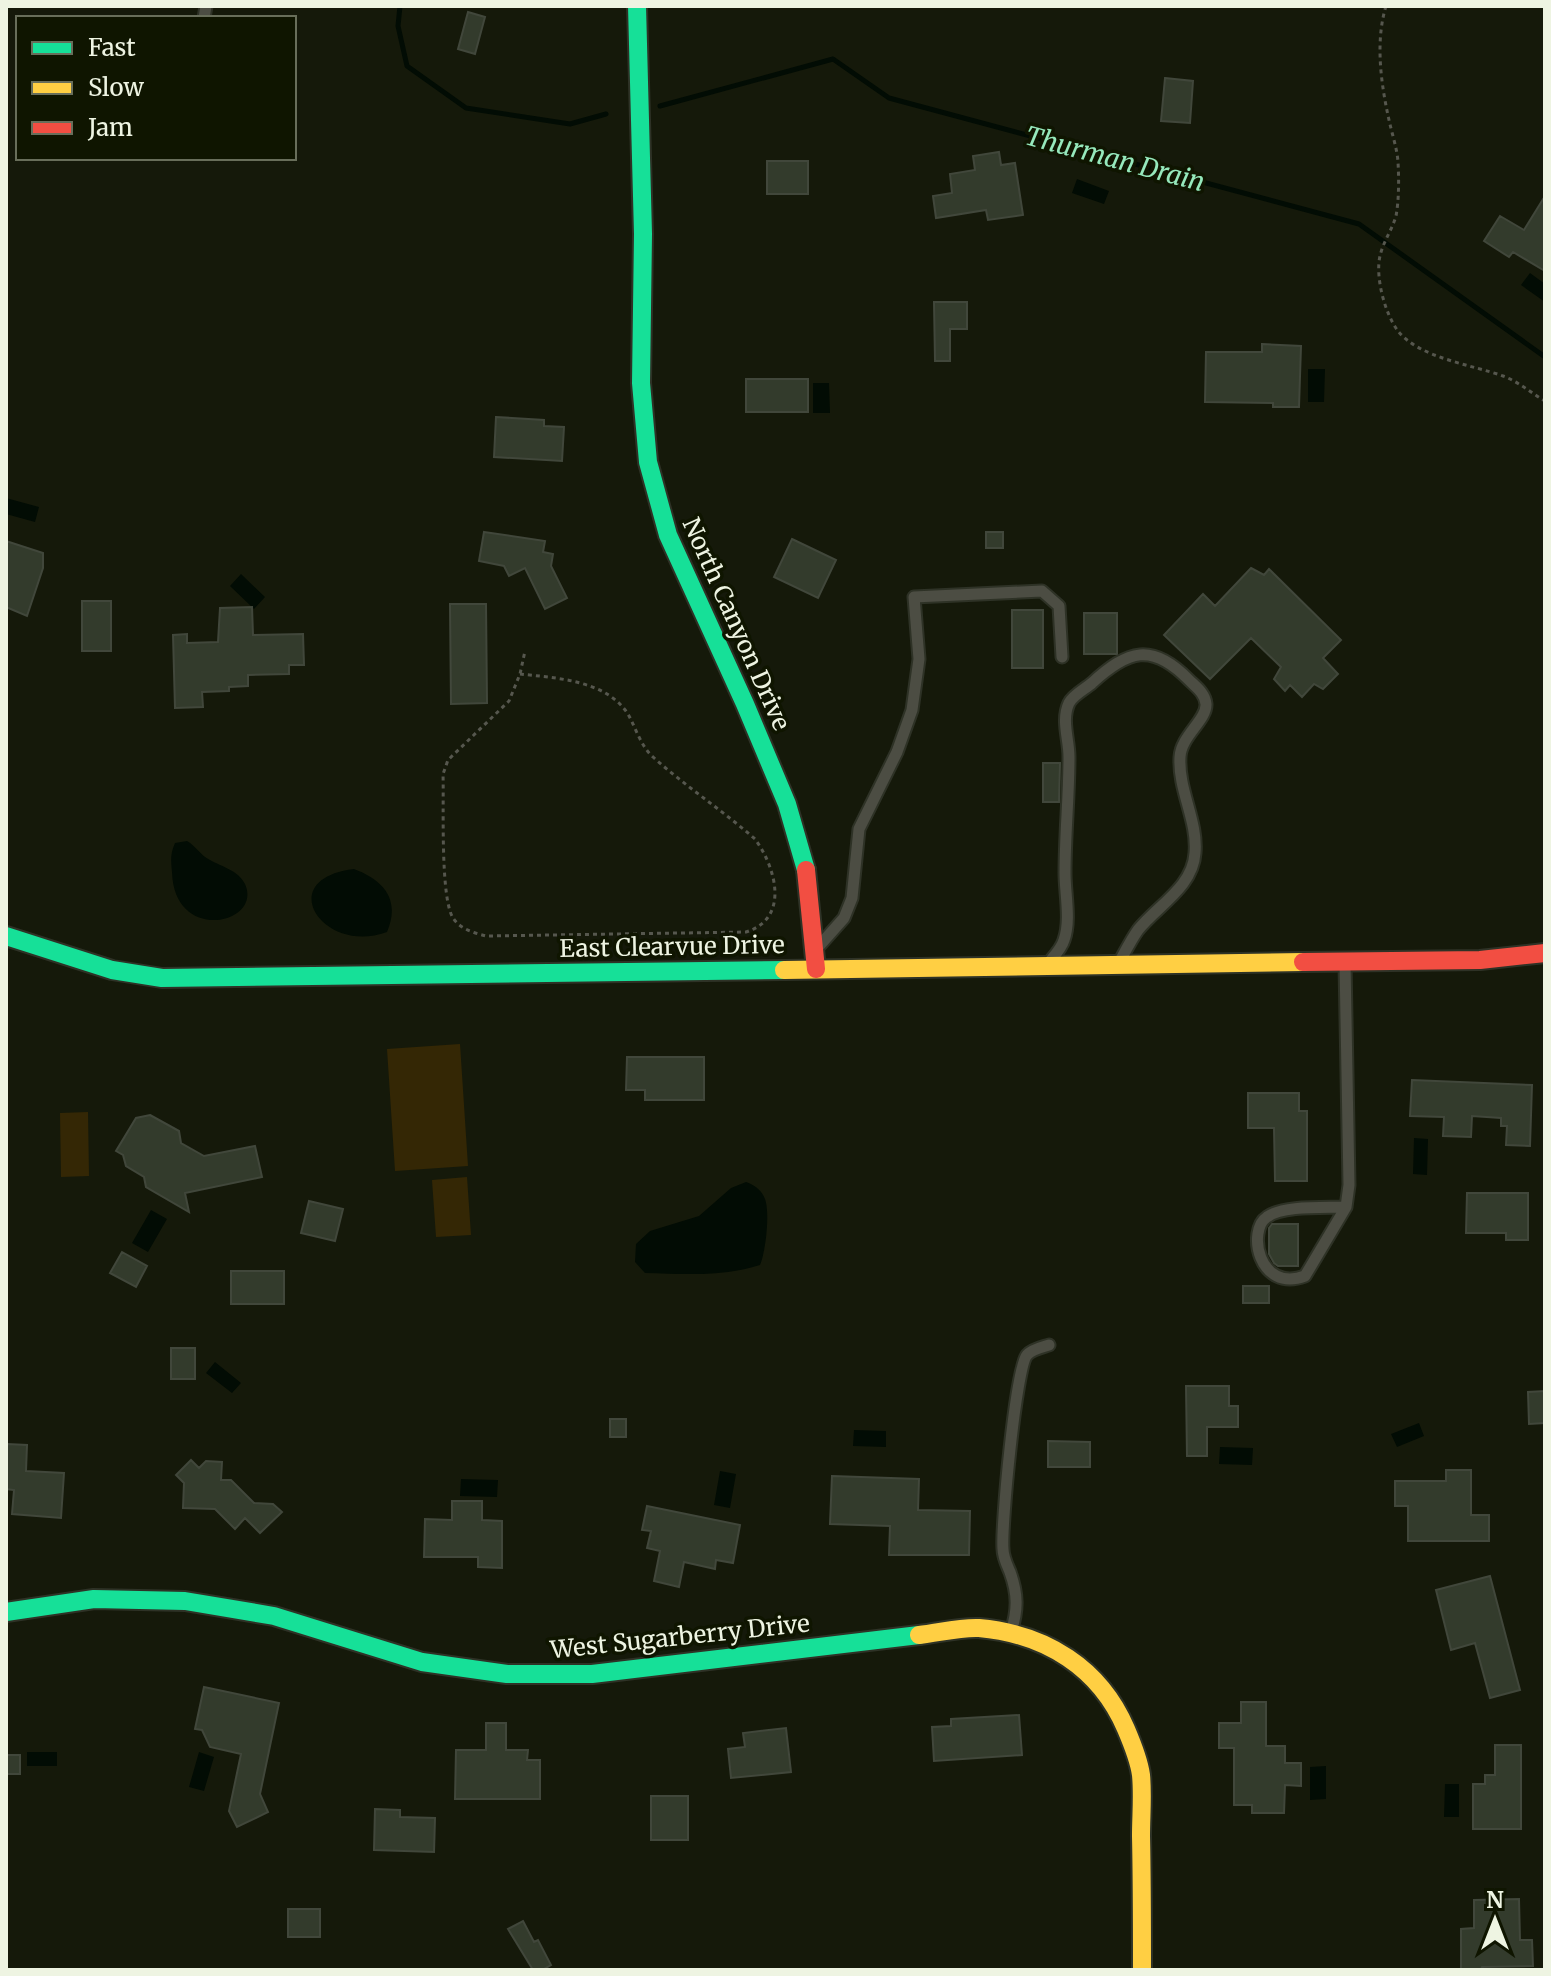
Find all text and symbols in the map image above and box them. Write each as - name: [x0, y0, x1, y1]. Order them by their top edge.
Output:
- legend: [16, 16, 296, 160]
- text: Fast: [88, 32, 136, 63]
- text: Slow: [88, 72, 144, 103]
- text: Jam: [87, 112, 133, 143]
- water label: Thurman Drain: [1022, 119, 1209, 198]
- street label: North Canyon Drive: [676, 513, 797, 735]
- street label: East Clearvue Drive: [559, 929, 785, 964]
- street label: West Sugarberry Drive: [548, 1607, 811, 1666]
- north arrow: [1455, 1880, 1535, 1960]
- text: N: [1486, 1886, 1504, 1914]

